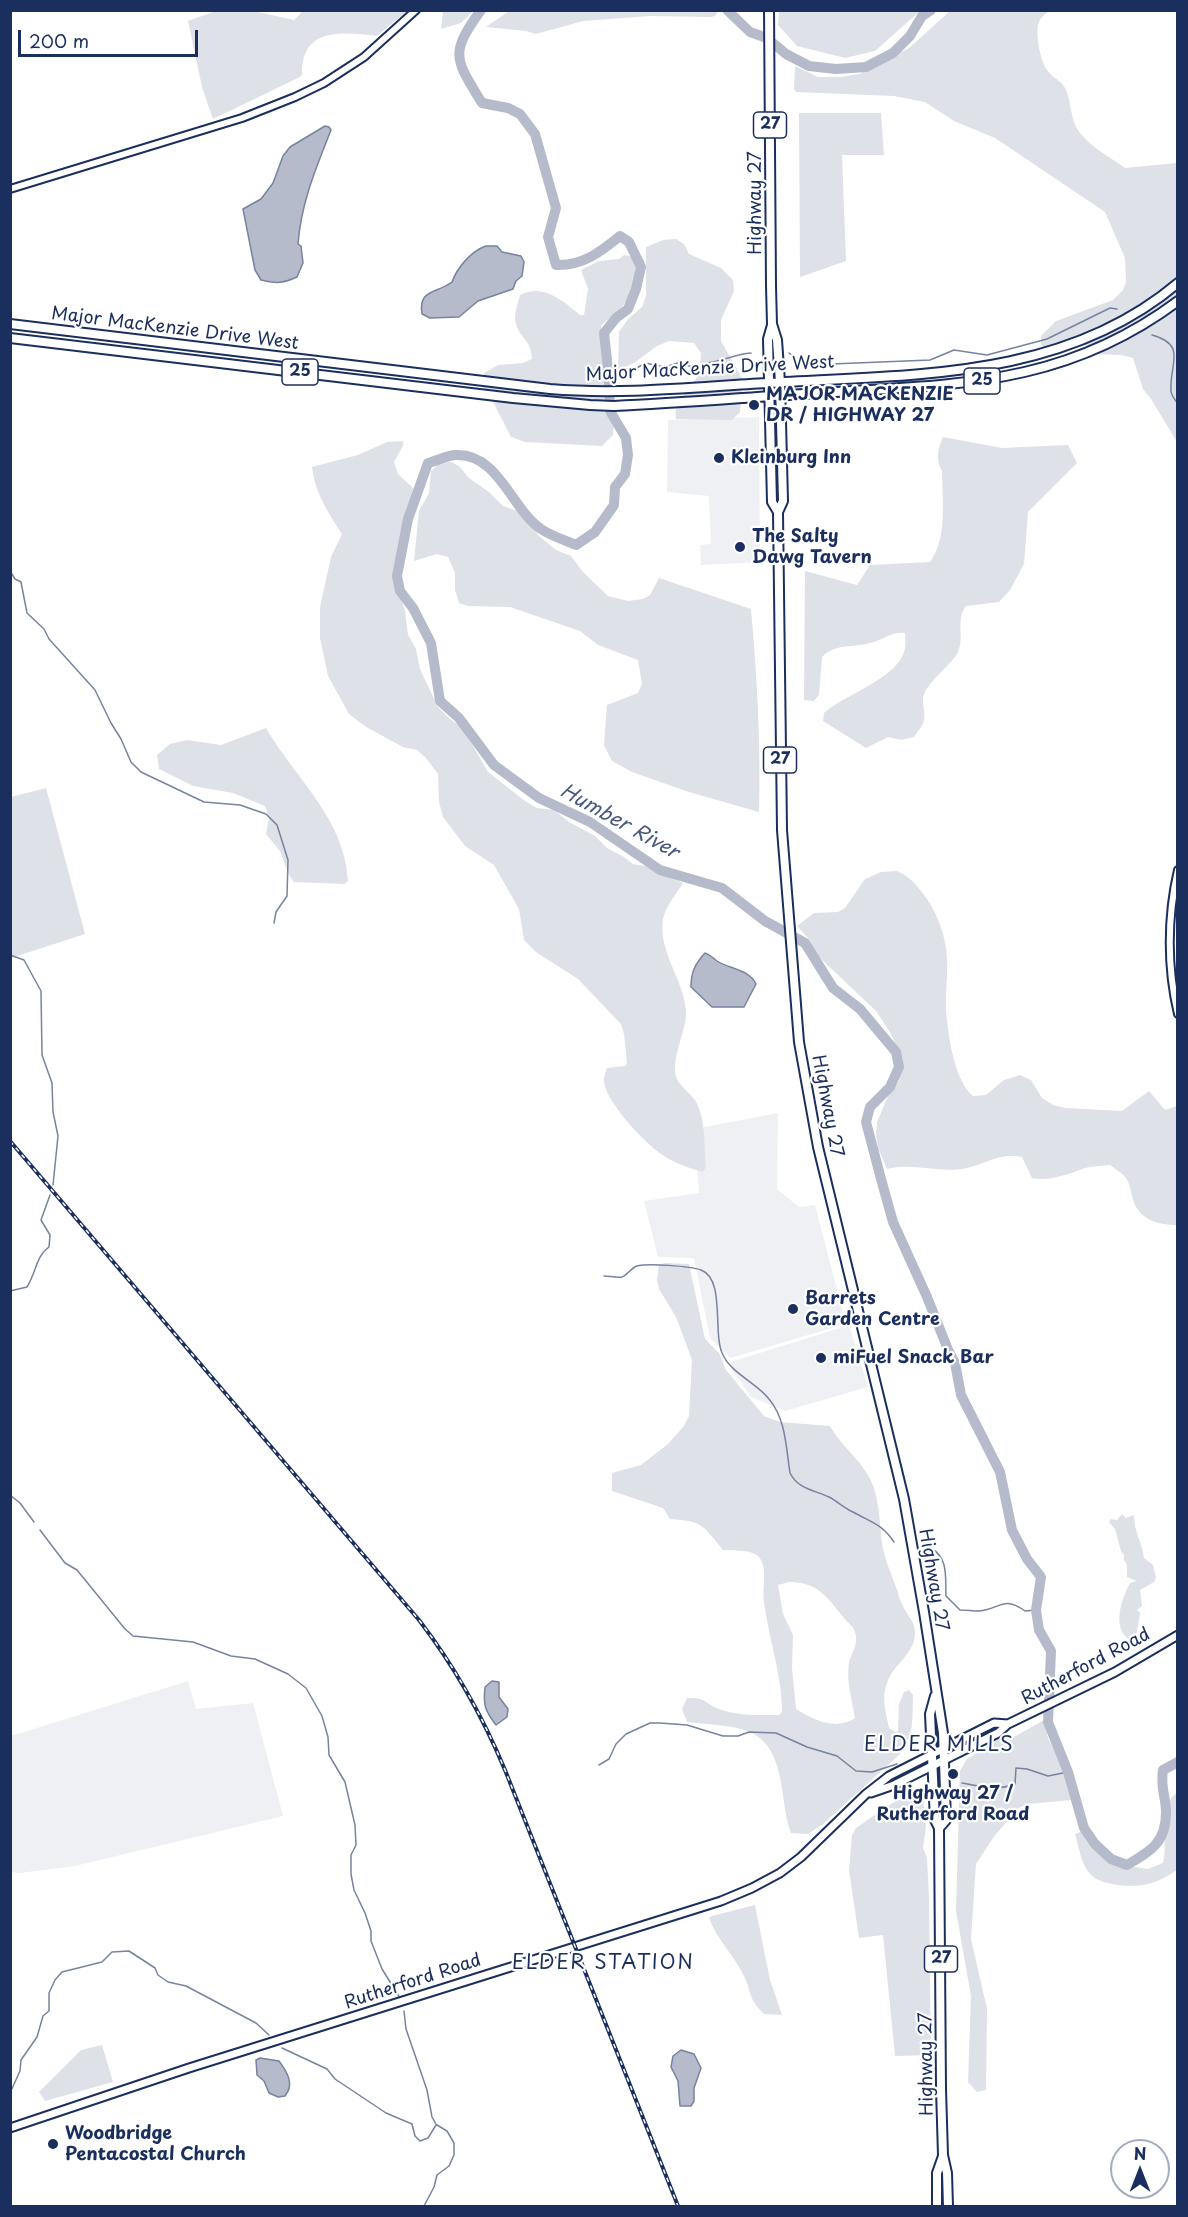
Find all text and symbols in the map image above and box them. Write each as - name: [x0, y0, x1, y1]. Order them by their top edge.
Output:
- scale bar: [21, 18, 201, 56]
- text: 200 m: [29, 27, 89, 54]
- road number: 27: [754, 112, 786, 138]
- street label: Highway 27: [745, 151, 767, 255]
- street label: Major MacKenzie Drive West: [50, 303, 300, 355]
- street label: Major MacKenzie Drive West: [585, 352, 835, 386]
- road number: 25: [282, 359, 318, 385]
- road number: 25: [964, 368, 1000, 394]
- place label: MAJOR MACKENZIE DR / HIGHWAY 27: [766, 384, 954, 426]
- marker: MAJOR MACKENZIE DR / HIGHWAY 27: [747, 398, 761, 412]
- place label: Kleinburg Inn: [731, 447, 851, 469]
- marker: Kleinburg Inn: [712, 451, 726, 465]
- place label: The Salty Dawg Tavern: [752, 526, 872, 568]
- marker: The Salty Dawg Tavern: [733, 540, 747, 554]
- road number: 27: [764, 747, 796, 773]
- water label: Humber River: [555, 780, 683, 864]
- street label: Highway 27: [807, 1053, 847, 1159]
- place label: Barrets Garden Centre: [805, 1288, 940, 1330]
- marker: Barrets Garden Centre: [786, 1302, 800, 1316]
- place label: miFuel Snack Bar: [833, 1347, 994, 1369]
- marker: miFuel Snack Bar: [814, 1351, 828, 1365]
- street label: Highway 27: [913, 1527, 953, 1633]
- street label: Rutherford Road: [1018, 1624, 1154, 1710]
- district label: ELDER MILLS: [864, 1733, 1014, 1757]
- marker: Highway 27 / Rutherford Road: [946, 1767, 960, 1781]
- place label: Highway 27 / Rutherford Road: [877, 1783, 1029, 1826]
- road number: 27: [924, 1946, 958, 1972]
- street label: Rutherford Road: [342, 1950, 484, 2014]
- district label: ELDER STATION: [512, 1951, 694, 1975]
- street label: Highway 27: [915, 2012, 939, 2116]
- place label: Woodbridge Pentacostal Church: [65, 2123, 246, 2166]
- marker: Woodbridge Pentacostal Church: [46, 2137, 60, 2151]
- north arrow: [1110, 2139, 1170, 2199]
- text: N: [1134, 2141, 1146, 2165]

